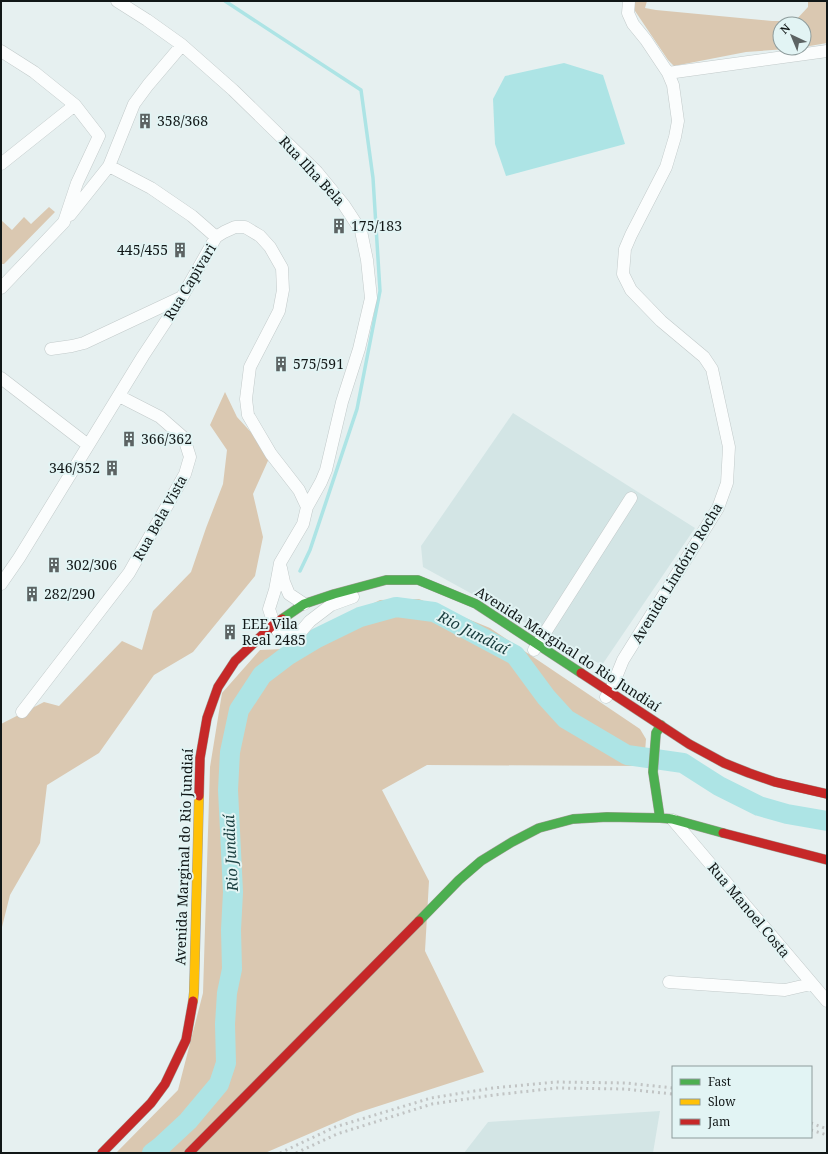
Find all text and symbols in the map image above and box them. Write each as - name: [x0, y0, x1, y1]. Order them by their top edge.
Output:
- north arrow: [772, 16, 812, 56]
- text: N: [776, 20, 793, 37]
- place label: 358/368: [157, 111, 208, 130]
- building icon: 358/368: [136, 112, 154, 130]
- street label: Rua Ilha Bela: [275, 132, 350, 210]
- place label: 175/183: [351, 216, 402, 235]
- building icon: 175/183: [330, 217, 348, 235]
- street label: Rua Capivari: [159, 239, 220, 324]
- place label: 445/455: [117, 240, 168, 259]
- building icon: 445/455: [171, 241, 189, 259]
- place label: 575/591: [293, 354, 344, 373]
- building icon: 575/591: [272, 355, 290, 373]
- place label: 366/362: [141, 429, 192, 448]
- building icon: 366/362: [120, 430, 138, 448]
- place label: 346/352: [49, 458, 100, 477]
- building icon: 346/352: [103, 459, 121, 477]
- street label: Rua Bela Vista: [128, 471, 191, 564]
- street label: Avenida Lindório Rocha: [627, 499, 726, 647]
- place label: 302/306: [66, 555, 117, 574]
- building icon: 302/306: [45, 556, 63, 574]
- street label: Avenida Marginal do Rio Jundiaí: [472, 582, 665, 716]
- place label: 282/290: [44, 584, 95, 603]
- building icon: 282/290: [23, 585, 41, 603]
- water label: Rio Jundiaí: [434, 605, 514, 659]
- place label: EEE Vila Real 2485: [242, 614, 306, 649]
- building icon: EEE Vila Real 2485: [221, 623, 239, 641]
- street label: Avenida Marginal do Rio Jundiaí: [170, 748, 197, 966]
- water label: Rio Jundiaí: [218, 813, 242, 893]
- street label: Rua Manoel Costa: [704, 858, 795, 961]
- legend: [672, 1066, 812, 1138]
- text: Fast: [708, 1073, 731, 1090]
- text: Slow: [708, 1093, 736, 1110]
- text: Jam: [707, 1113, 730, 1130]

